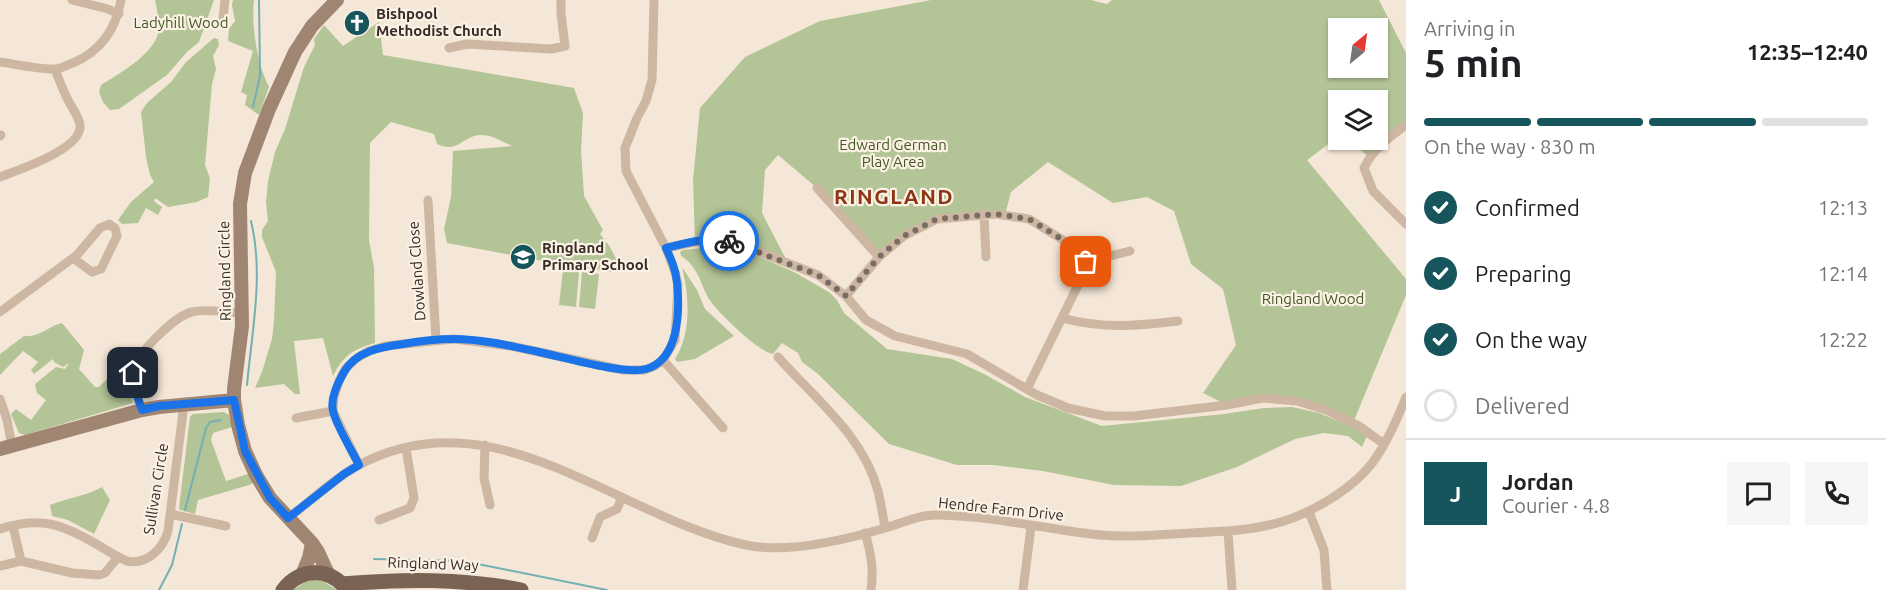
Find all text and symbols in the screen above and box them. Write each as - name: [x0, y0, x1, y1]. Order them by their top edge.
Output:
- place label: Bishpool Methodist Church: [376, 5, 502, 39]
- church icon: Bishpool Methodist Church: [342, 8, 372, 38]
- park label: Ladyhill Wood: [134, 14, 228, 31]
- text: Arriving in: [1424, 17, 1515, 40]
- north arrow: [1328, 18, 1388, 78]
- map controls: [1328, 18, 1388, 150]
- text: 12:35–12:40: [1747, 39, 1868, 64]
- text: 5 min: [1424, 41, 1523, 84]
- button: layers: [1328, 90, 1388, 150]
- text: On the way · 830 m: [1424, 135, 1596, 158]
- park label: Edward German Play Area: [839, 136, 947, 170]
- district label: RINGLAND: [834, 184, 954, 208]
- icon: check: [1424, 191, 1457, 224]
- text: Confirmed: [1475, 195, 1580, 220]
- text: 12:13: [1818, 196, 1868, 219]
- courier: [699, 211, 759, 271]
- street label: Dowland Close: [405, 220, 428, 322]
- street label: Ringland Circle: [215, 221, 234, 321]
- icon: bike: [713, 225, 746, 258]
- pin: [1060, 236, 1111, 287]
- place label: Ringland Primary School: [542, 239, 649, 273]
- school or university icon: Ringland Primary School: [508, 242, 538, 272]
- icon: bag: [1069, 245, 1102, 278]
- icon: check: [1424, 257, 1457, 290]
- text: Preparing: [1475, 261, 1572, 286]
- text: 12:14: [1818, 262, 1868, 285]
- park label: Ringland Wood: [1262, 290, 1364, 307]
- icon: check: [1424, 323, 1457, 356]
- text: On the way: [1475, 327, 1587, 352]
- text: 12:22: [1818, 328, 1868, 351]
- pin: [107, 347, 158, 398]
- icon: home: [116, 356, 149, 389]
- text: Delivered: [1475, 393, 1570, 418]
- street label: Sullivan Circle: [140, 442, 171, 536]
- button: chat: [1727, 462, 1790, 525]
- button: phone: [1805, 462, 1868, 525]
- text: Jordan: [1502, 469, 1574, 494]
- text: J: [1450, 481, 1461, 506]
- street label: Hendre Farm Drive: [937, 493, 1065, 524]
- text: Courier · 4.8: [1502, 494, 1610, 517]
- street label: Ringland Way: [387, 553, 479, 574]

